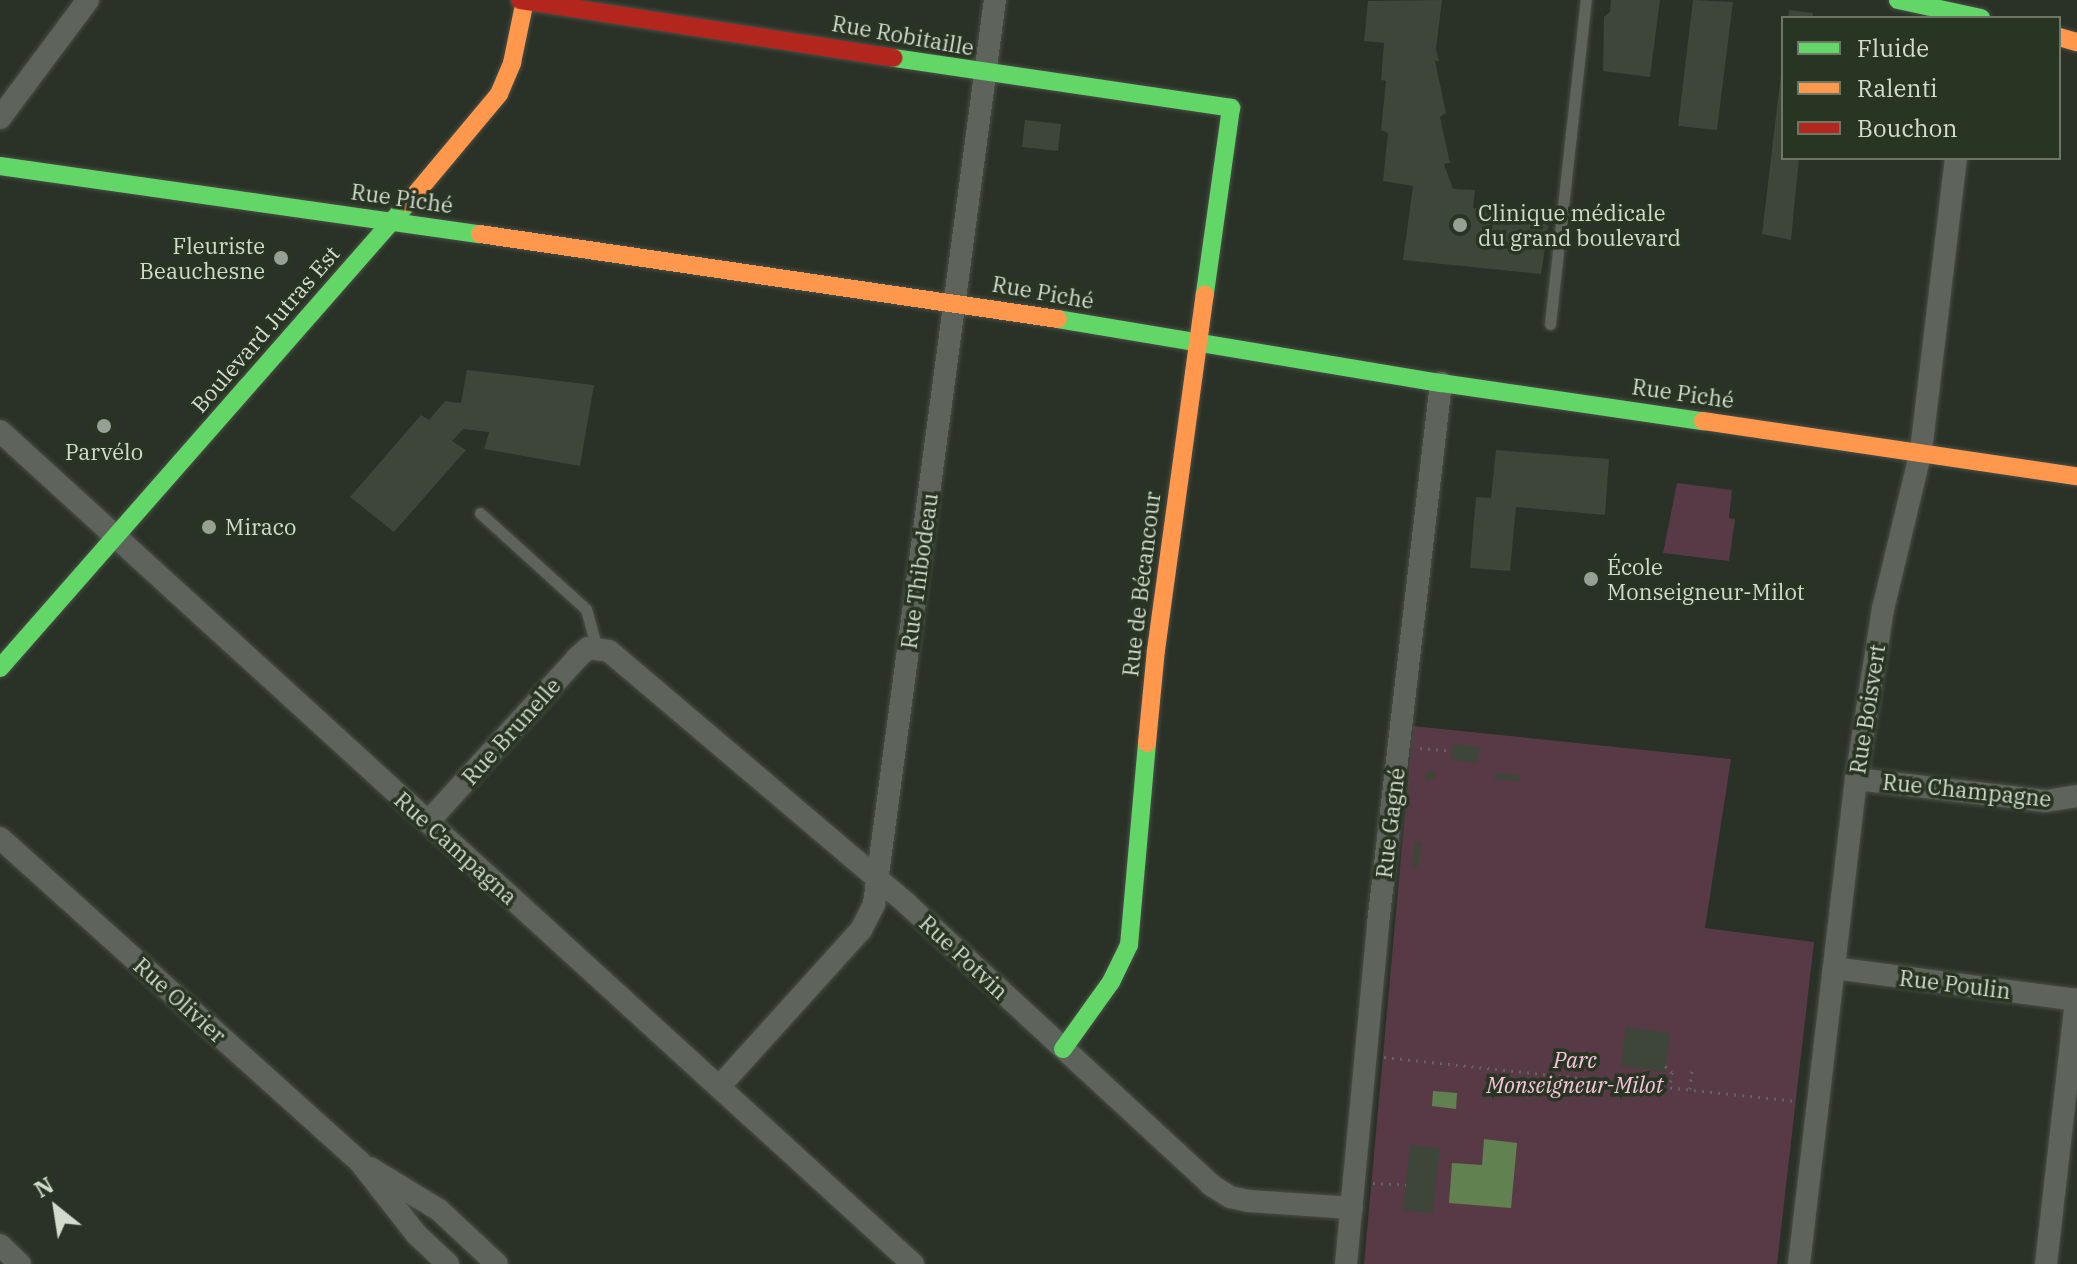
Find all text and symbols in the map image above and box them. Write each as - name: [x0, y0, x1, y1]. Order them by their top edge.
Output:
- street label: Rue Robitaille: [830, 10, 976, 60]
- legend: [1781, 16, 2061, 160]
- text: Fluide: [1857, 32, 1929, 64]
- text: Ralenti: [1857, 72, 1938, 104]
- text: Bouchon: [1857, 112, 1958, 144]
- street label: Rue Piché: [349, 178, 455, 218]
- place label: Clinique médicale du grand boulevard: [1478, 199, 1681, 250]
- marker: Clinique médicale du grand boulevard: [1449, 214, 1471, 236]
- place label: Fleuriste Beauchesne: [139, 232, 265, 284]
- street label: Boulevard Jutras Est: [185, 240, 345, 418]
- marker: Fleuriste Beauchesne: [272, 249, 290, 267]
- street label: Rue Piché: [990, 270, 1096, 314]
- street label: Rue Piché: [1630, 373, 1736, 413]
- marker: Parvélo: [95, 417, 113, 435]
- place label: Parvélo: [65, 439, 143, 465]
- street label: Rue de Bécancour: [1117, 490, 1165, 678]
- street label: Rue Thibodeau: [895, 491, 943, 651]
- place label: Miraco: [225, 514, 296, 540]
- marker: Miraco: [200, 518, 218, 536]
- place label: École Monseigneur-Milot: [1607, 553, 1805, 604]
- marker: École Monseigneur-Milot: [1582, 570, 1600, 588]
- street label: Rue Boisvert: [1844, 642, 1890, 776]
- street label: Rue Brunelle: [456, 672, 566, 790]
- street label: Rue Gagné: [1370, 766, 1410, 880]
- street label: Rue Champagne: [1881, 768, 2053, 812]
- street label: Rue Campagna: [389, 786, 523, 910]
- street label: Rue Potvin: [914, 909, 1014, 1005]
- street label: Rue Olivier: [129, 952, 231, 1048]
- street label: Rue Poulin: [1898, 964, 2012, 1004]
- park label: Parc Monseigneur-Milot: [1486, 1046, 1664, 1098]
- north arrow: [16, 1168, 96, 1248]
- text: N: [29, 1170, 59, 1204]

